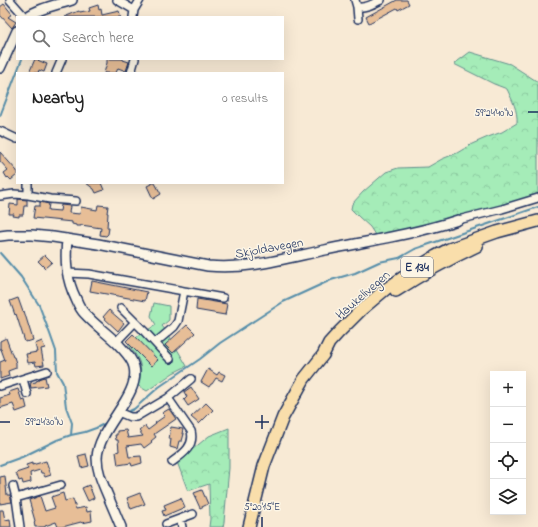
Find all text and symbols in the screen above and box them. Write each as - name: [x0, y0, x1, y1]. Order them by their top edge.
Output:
- search box: [16, 16, 284, 60]
- icon: search: [30, 27, 52, 49]
- text: Search here: [62, 27, 134, 49]
- text: Nearby: [32, 86, 84, 111]
- text: 0 results: [222, 89, 268, 108]
- text: 59°24'40"N: [474, 106, 514, 121]
- street label: Skjoldavegen: [234, 233, 305, 265]
- road number: E 134: [401, 257, 433, 277]
- street label: Haukelivegen: [331, 266, 395, 325]
- map controls: [490, 371, 526, 515]
- button: +: [490, 371, 526, 407]
- button: −: [490, 407, 526, 443]
- text: 59°24'30"N: [24, 415, 64, 430]
- button: locate: [490, 443, 526, 479]
- button: layers: [490, 479, 526, 515]
- text: 5°20'15"E: [244, 500, 280, 515]

